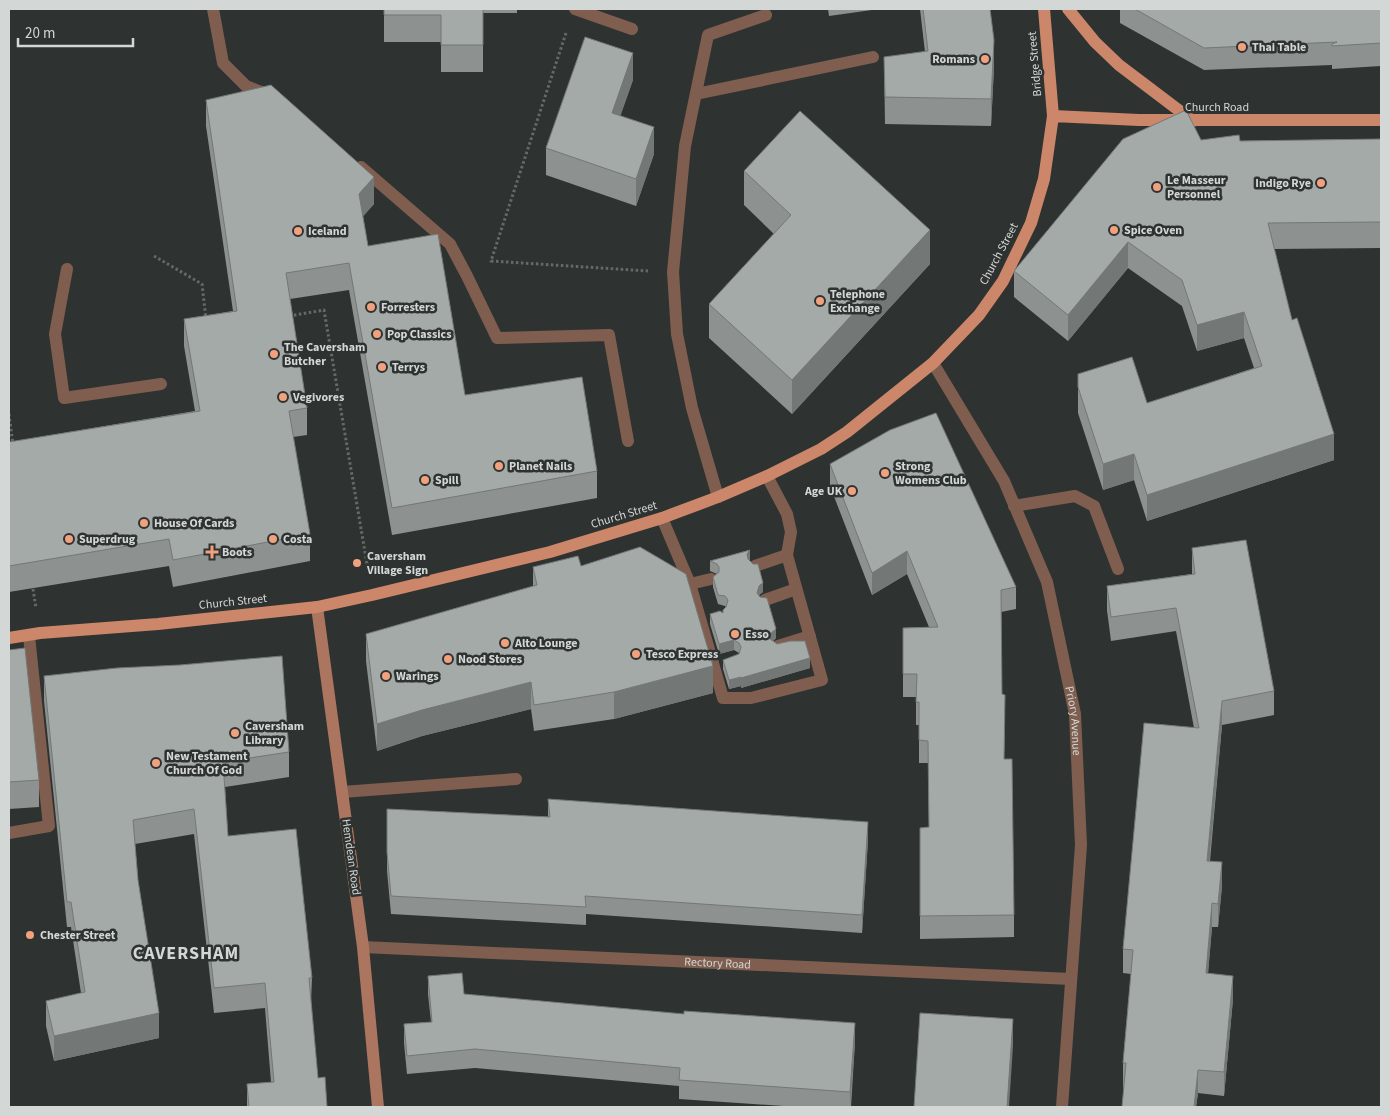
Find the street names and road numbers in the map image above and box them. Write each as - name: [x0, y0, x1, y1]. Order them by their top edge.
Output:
- street label: Bridge Street: [1024, 31, 1046, 97]
- street label: Church Road: [1185, 99, 1249, 116]
- street label: Church Street: [975, 220, 1023, 288]
- street label: Church Street: [589, 497, 659, 533]
- street label: Church Street: [198, 590, 268, 614]
- street label: Priory Avenue: [1061, 684, 1085, 756]
- street label: Hemdean Road: [337, 818, 365, 896]
- street label: Rectory Road: [684, 953, 751, 973]

